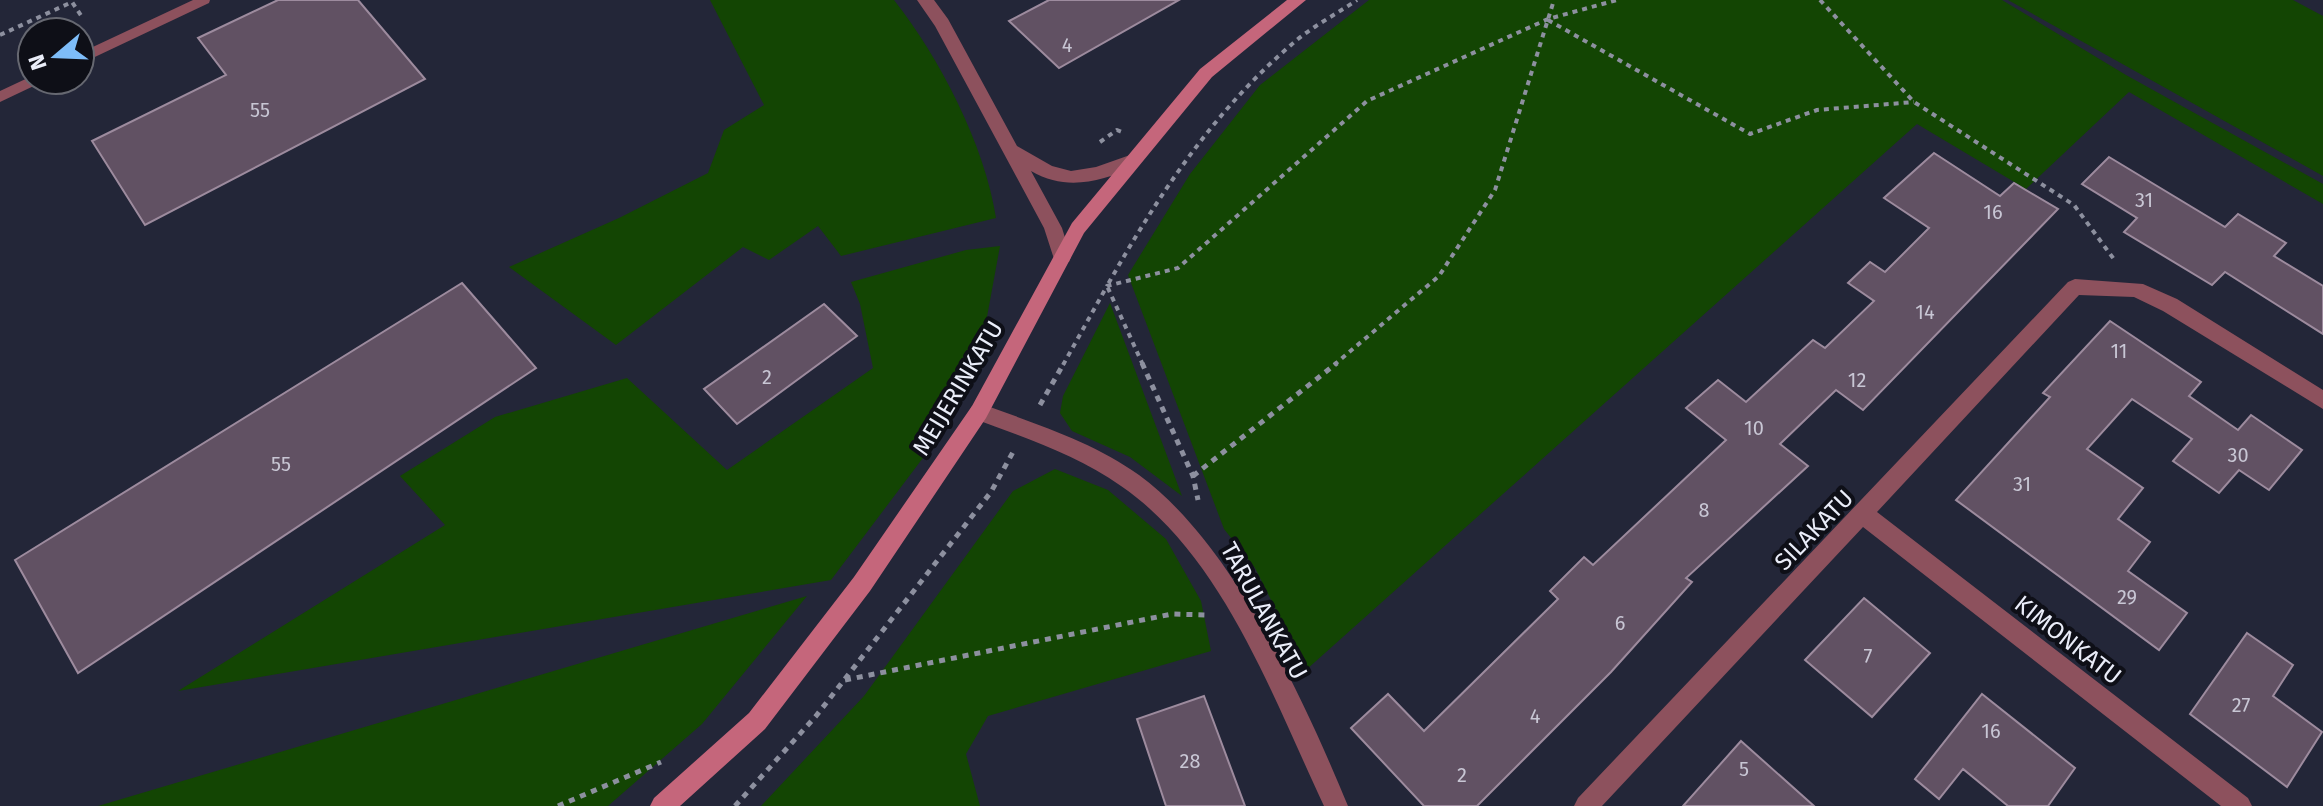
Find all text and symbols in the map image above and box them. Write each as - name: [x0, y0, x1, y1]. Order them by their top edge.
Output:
- north arrow: [16, 16, 96, 96]
- house number: 4: [1062, 33, 1073, 57]
- text: N: [22, 51, 53, 74]
- house number: 55: [250, 98, 270, 122]
- house number: 31: [2135, 188, 2153, 212]
- house number: 16: [1983, 200, 2003, 224]
- house number: 14: [1915, 300, 1935, 324]
- street label: MEIJERINKATU: [907, 316, 1009, 460]
- house number: 11: [2110, 339, 2128, 363]
- house number: 2: [762, 365, 772, 389]
- house number: 12: [1848, 368, 1866, 392]
- house number: 10: [1744, 416, 1764, 440]
- house number: 30: [2227, 443, 2249, 467]
- house number: 55: [271, 452, 291, 476]
- house number: 31: [2013, 472, 2031, 496]
- street label: SILAKATU: [1769, 484, 1859, 576]
- house number: 8: [1698, 498, 1710, 522]
- street label: TARULANKATU: [1215, 538, 1313, 684]
- house number: 29: [2117, 585, 2137, 609]
- street label: KIMONKATU: [2009, 590, 2127, 690]
- house number: 6: [1615, 611, 1625, 635]
- house number: 7: [1864, 644, 1873, 668]
- house number: 27: [2232, 693, 2250, 717]
- house number: 4: [1530, 704, 1541, 728]
- house number: 16: [1981, 719, 2001, 743]
- house number: 28: [1180, 749, 1200, 773]
- house number: 5: [1739, 757, 1749, 781]
- house number: 2: [1457, 763, 1467, 787]

